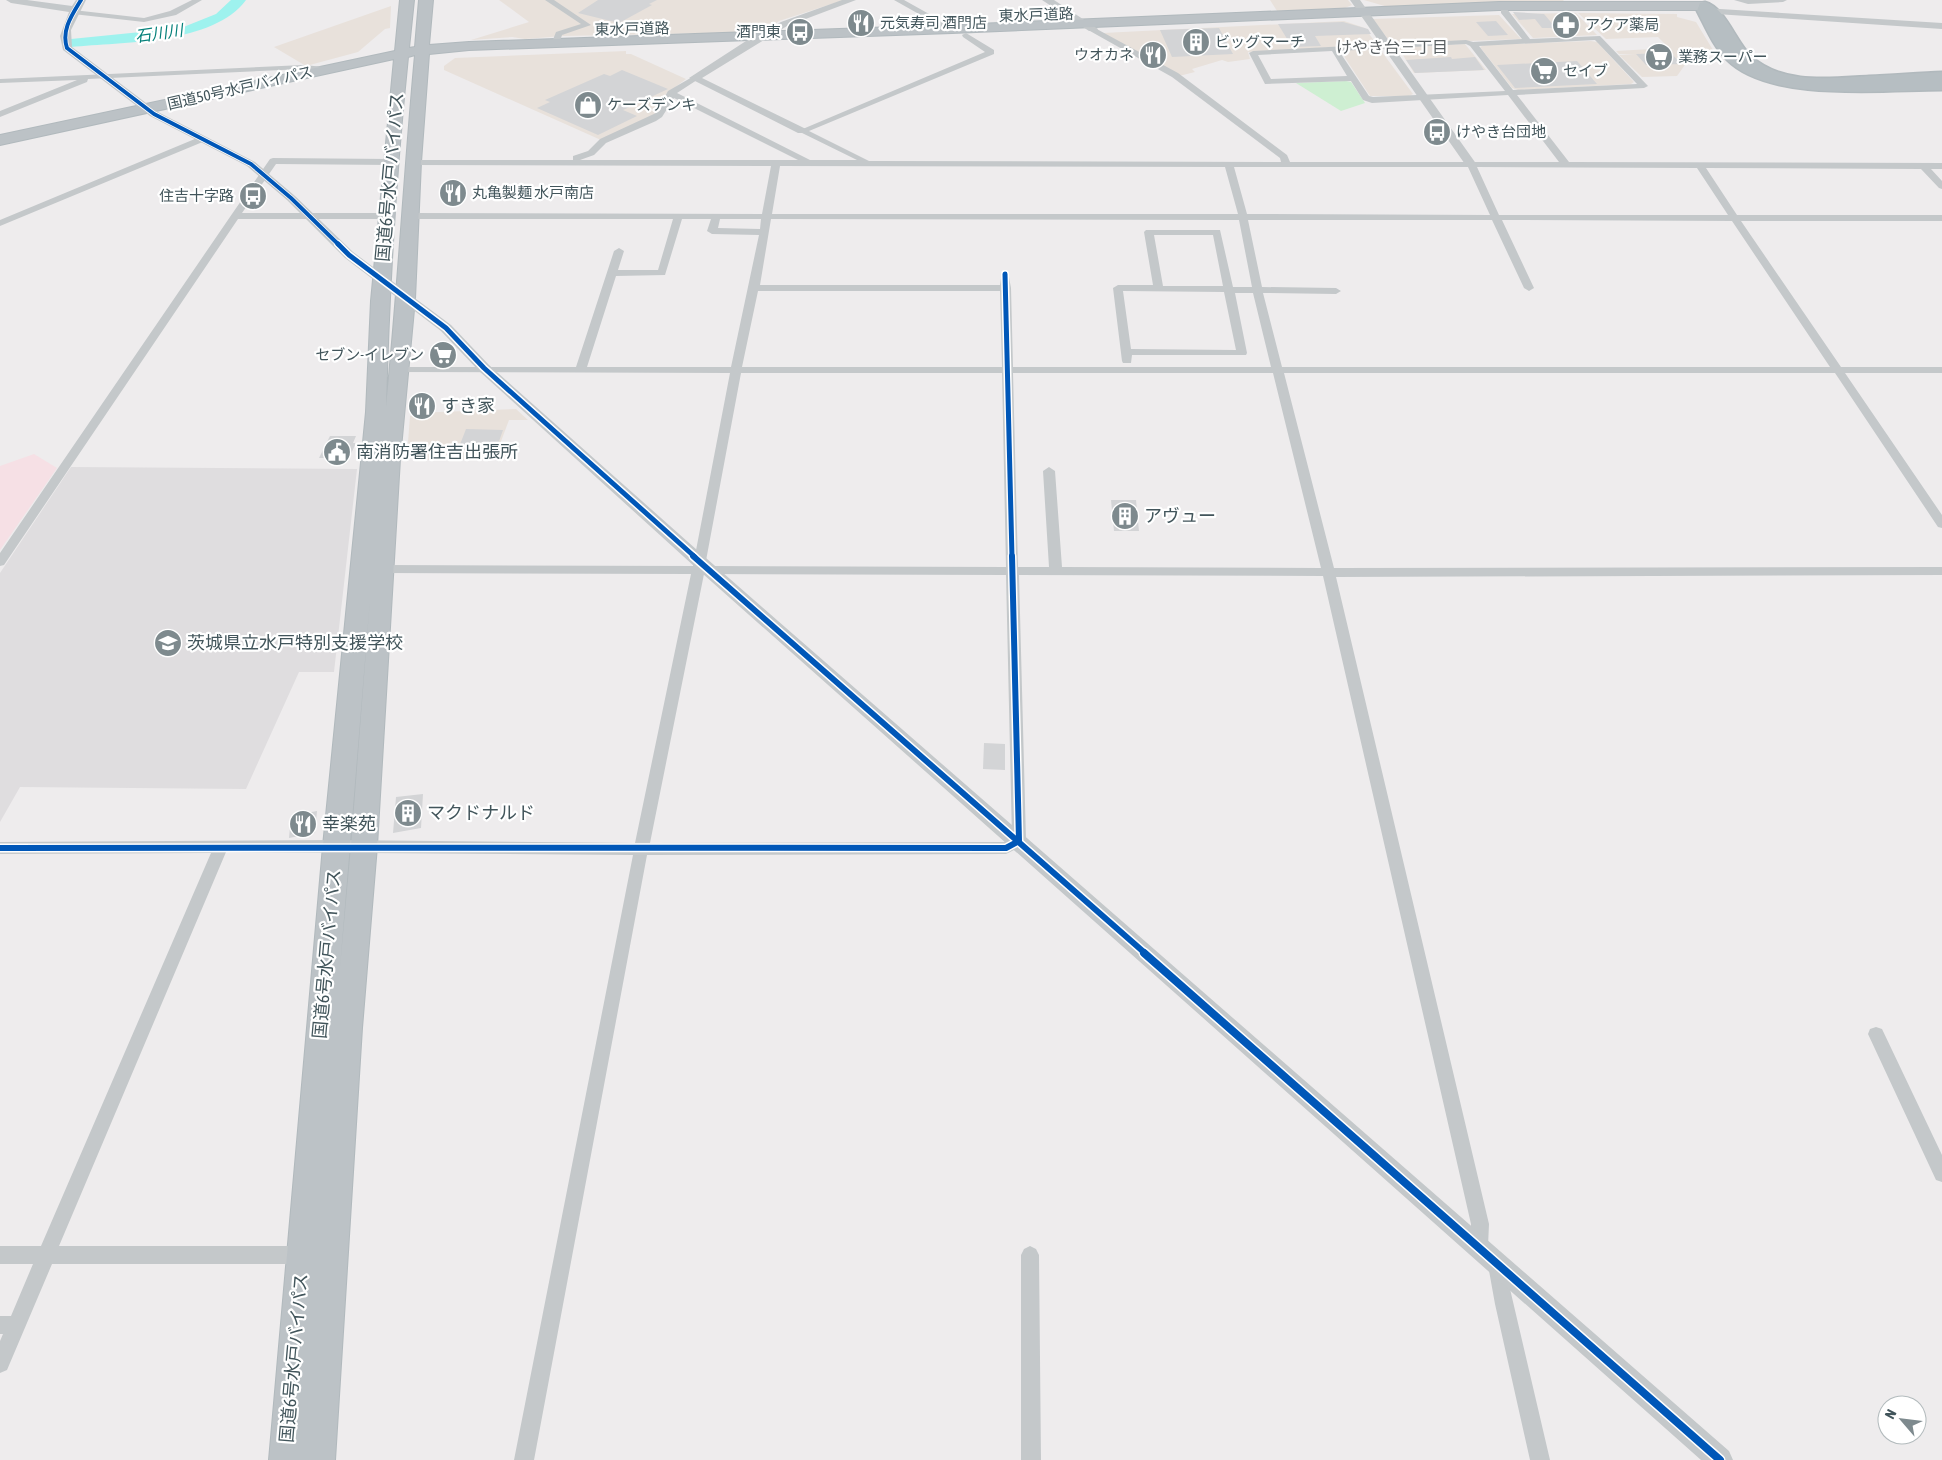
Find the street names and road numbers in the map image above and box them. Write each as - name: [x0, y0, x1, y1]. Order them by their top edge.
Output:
- street label: 東水戸道路: [998, 5, 1074, 24]
- street label: 東水戸道路: [594, 19, 670, 38]
- street label: 国道50号水戸バイパス: [165, 62, 314, 113]
- street label: 国道6号水戸バイパス: [372, 91, 407, 263]
- street label: 国道6号水戸バイパス: [309, 868, 344, 1040]
- street label: 国道6号水戸バイパス: [276, 1272, 311, 1444]

